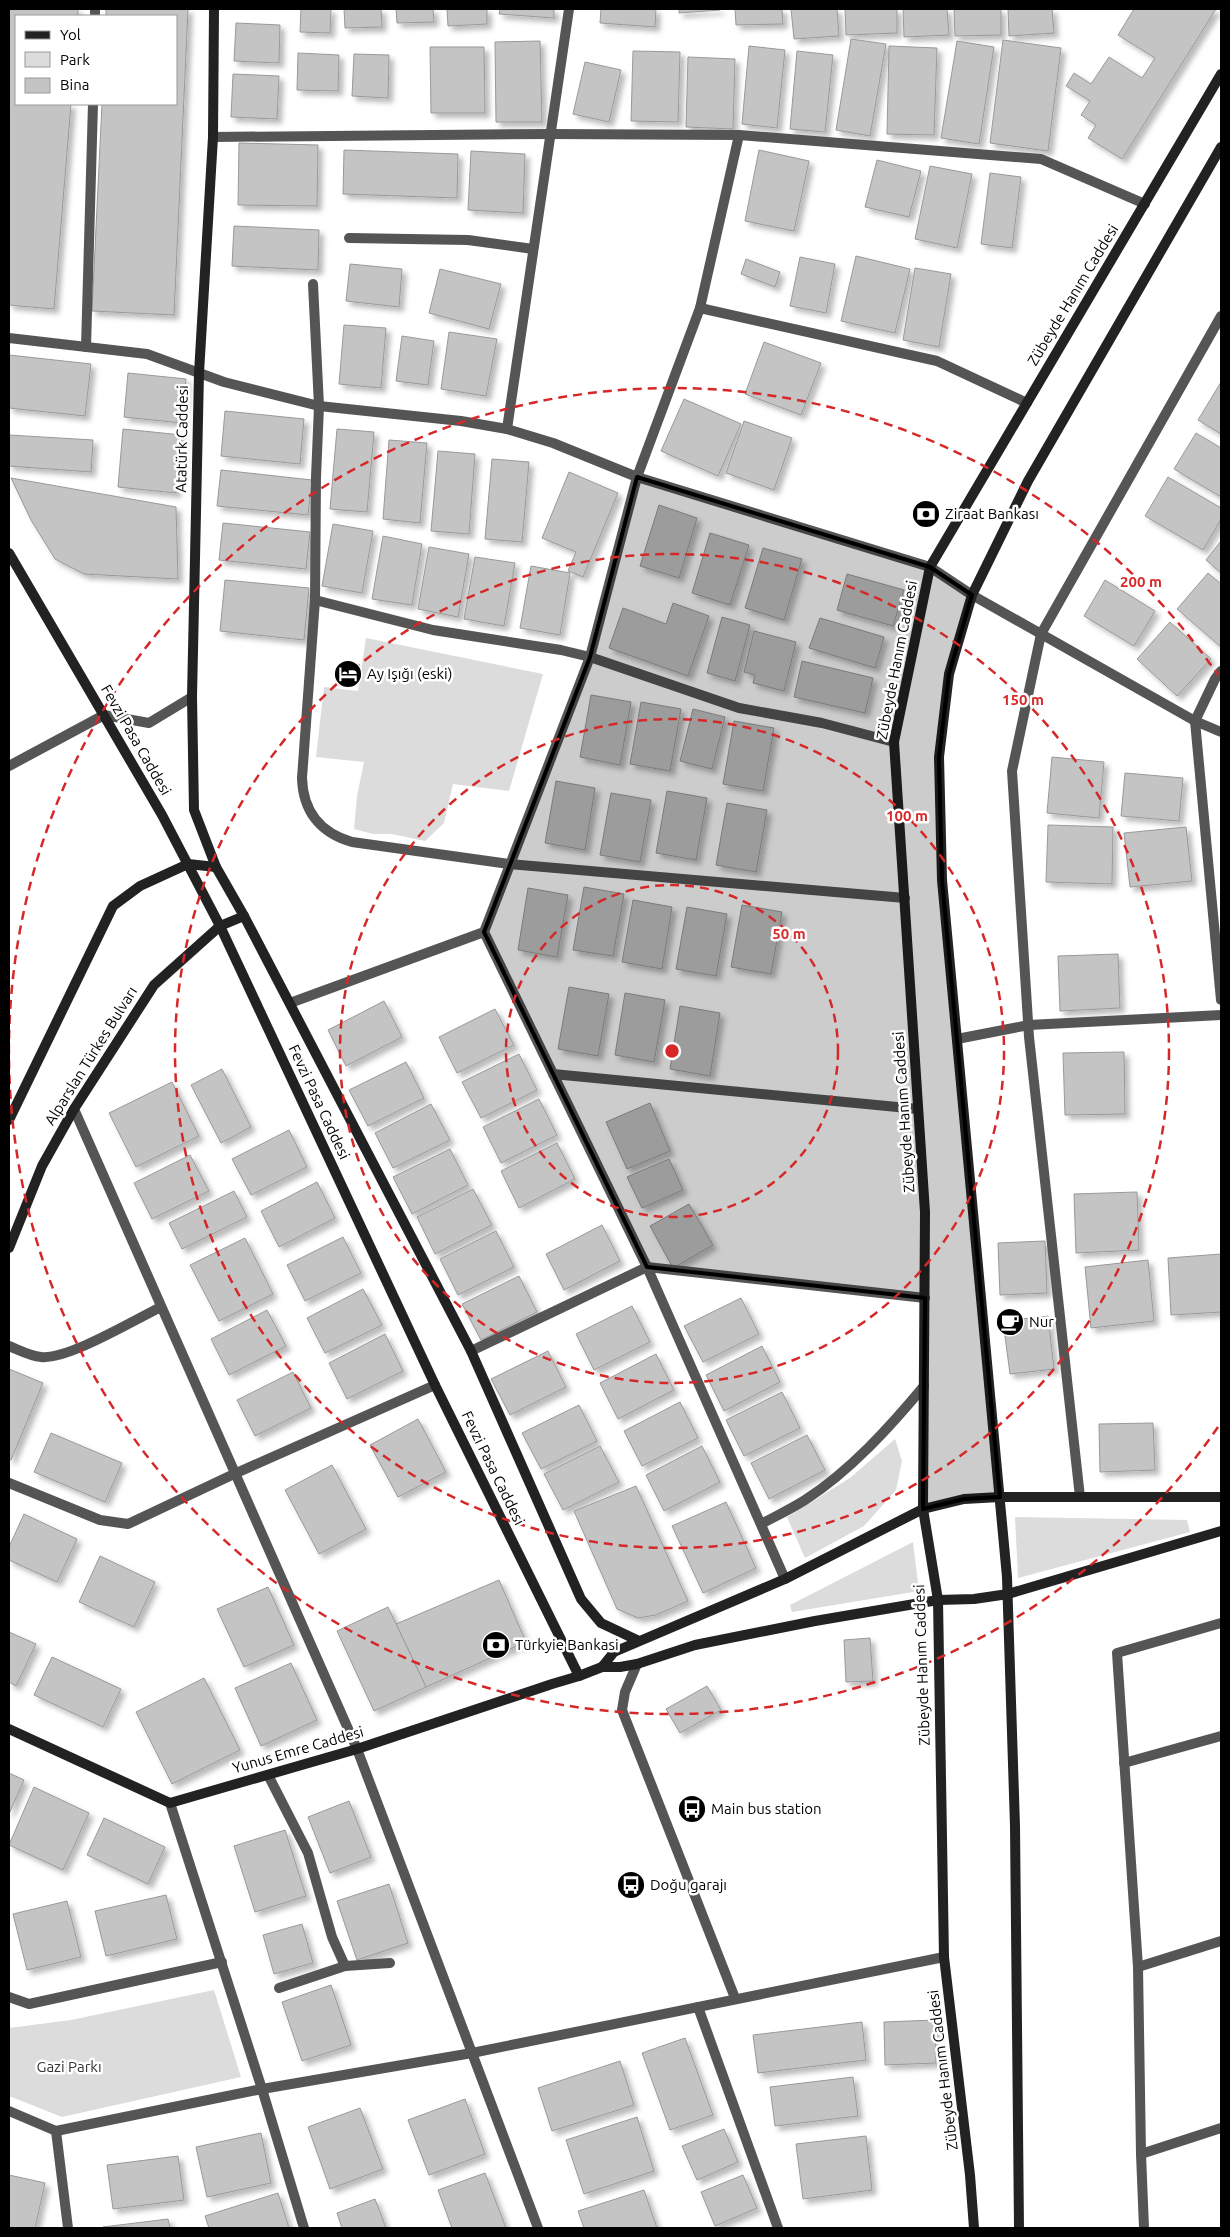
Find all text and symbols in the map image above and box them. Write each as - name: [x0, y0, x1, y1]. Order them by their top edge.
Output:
- legend: [15, 15, 178, 105]
- text: Yol: [60, 26, 81, 43]
- text: Park: [60, 51, 90, 68]
- text: Bina: [60, 76, 89, 93]
- street label: Zübeyde Hanım Caddesi: [1024, 221, 1121, 368]
- street label: Atatürk Caddesi: [172, 385, 191, 493]
- bank icon: Ziraat Bankası: [911, 499, 941, 529]
- place label: Ziraat Bankası: [945, 505, 1039, 522]
- text: 200 m: [1120, 573, 1162, 590]
- street label: Zübeyde Hanım Caddesi: [873, 579, 920, 741]
- hotel icon: Ay Işığı (eski): [333, 659, 363, 689]
- place label: Ay Işığı (eski): [367, 665, 453, 682]
- street label: Fevzi Pasa Caddesi: [98, 682, 175, 798]
- text: 150 m: [1002, 691, 1044, 708]
- text: 100 m: [886, 807, 928, 824]
- text: 50 m: [772, 925, 806, 942]
- street label: Alparslan Türkes Bulvarı: [41, 983, 140, 1128]
- street label: Zübeyde Hanım Caddesi: [889, 1031, 918, 1193]
- street label: Fevzi Pasa Caddesi: [285, 1042, 353, 1162]
- centre of rings: [663, 1042, 681, 1060]
- cafe icon: Nur: [995, 1307, 1025, 1337]
- place label: Nur: [1029, 1313, 1054, 1330]
- street label: Fevzi Pasa Caddesi: [459, 1408, 528, 1527]
- street label: Zübeyde Hanım Caddesi: [910, 1584, 933, 1746]
- bank icon: Türkyie Bankasi: [481, 1630, 511, 1660]
- place label: Türkyie Bankasi: [515, 1636, 619, 1653]
- street label: Yunus Emre Caddesi: [230, 1723, 365, 1776]
- bus stop icon: Main bus station: [677, 1794, 707, 1824]
- place label: Main bus station: [711, 1800, 822, 1817]
- bus stop icon: Doğu garajı: [616, 1870, 646, 1900]
- place label: Doğu garajı: [650, 1876, 727, 1893]
- street label: Zübeyde Hanım Caddesi: [924, 1989, 961, 2151]
- park label: Gazi Parkı: [36, 2058, 102, 2075]

